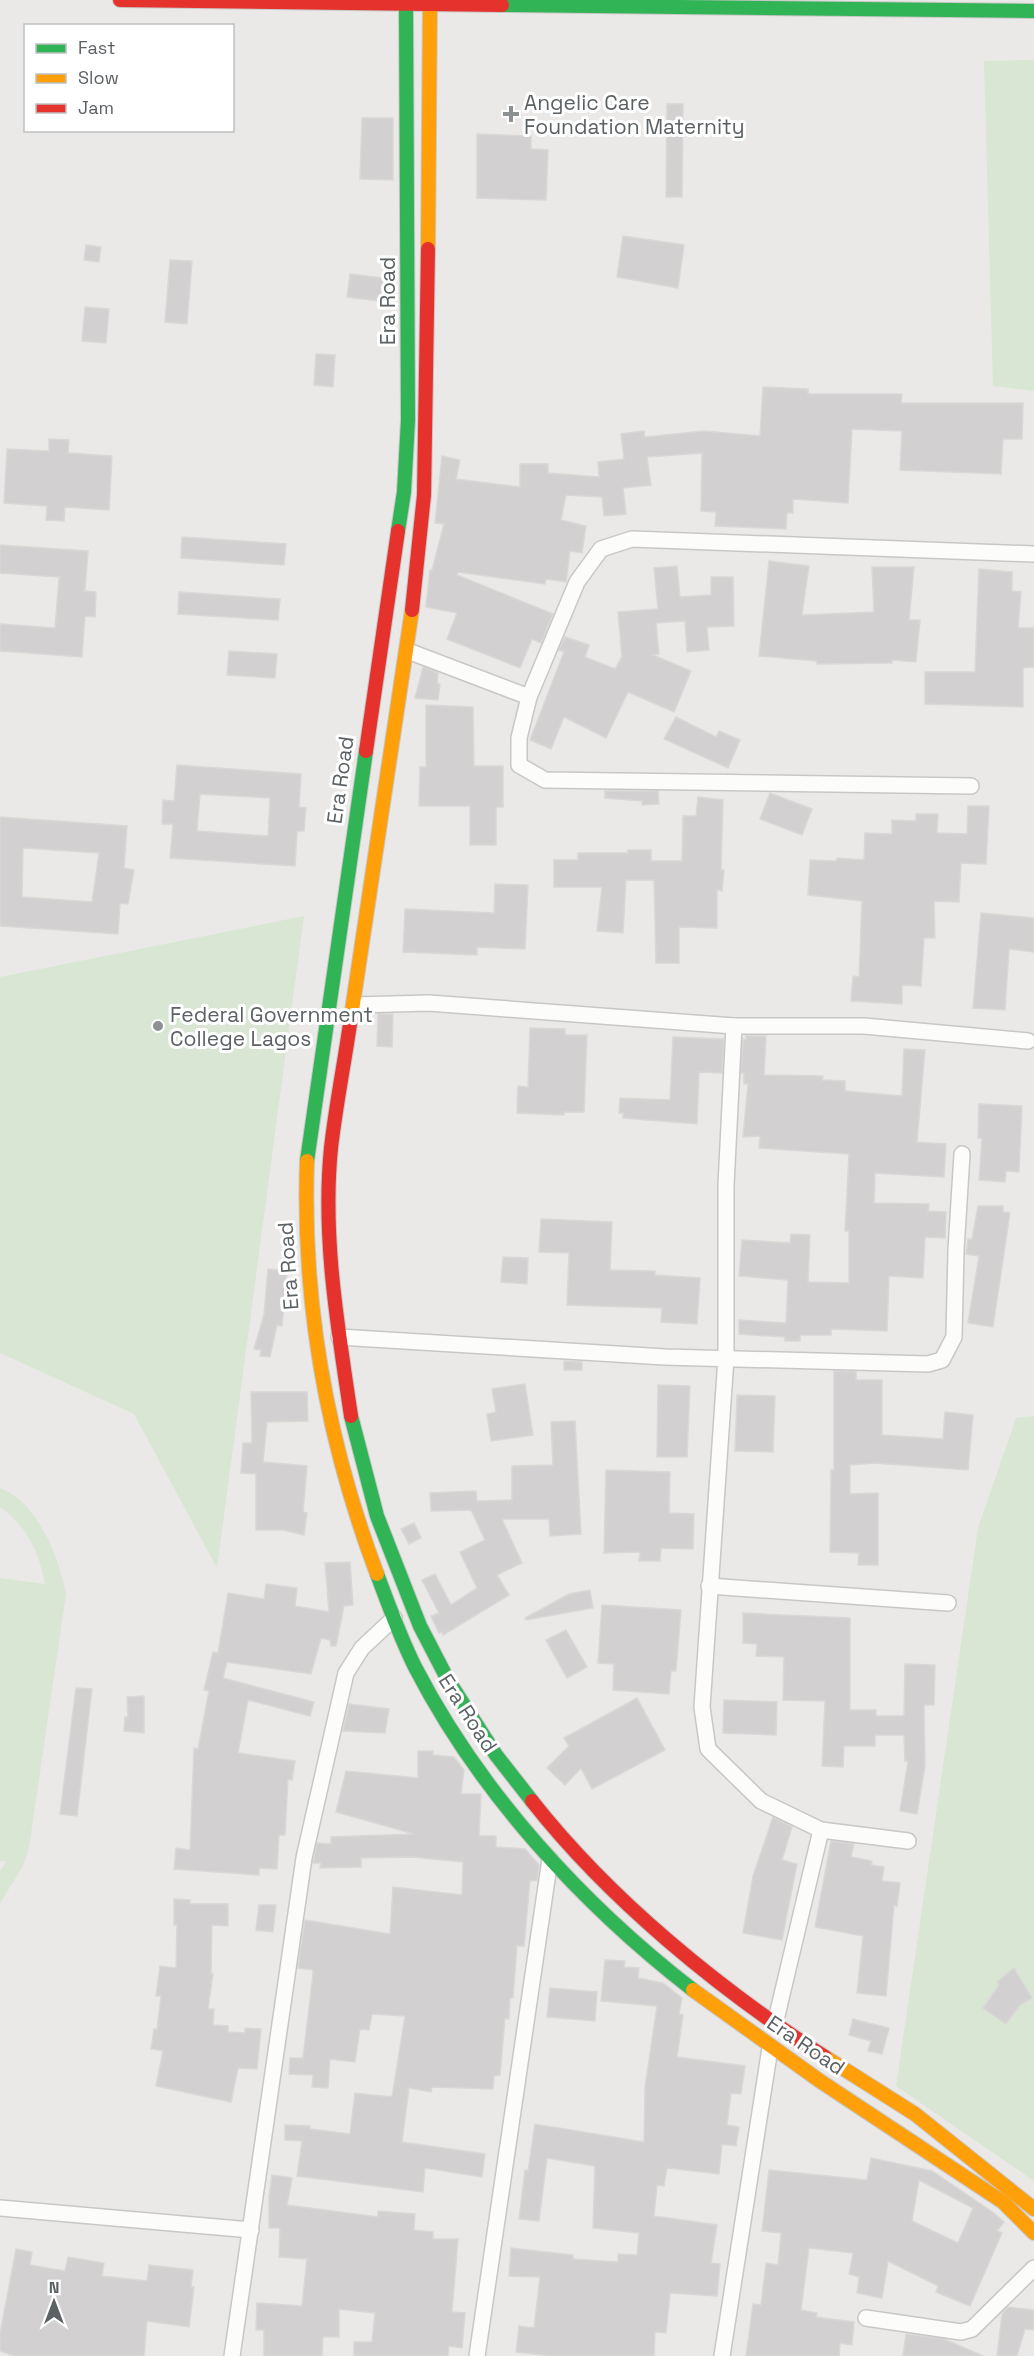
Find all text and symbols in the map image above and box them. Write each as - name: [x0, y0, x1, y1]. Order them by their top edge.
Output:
- legend: [24, 24, 234, 132]
- text: Fast: [78, 36, 115, 59]
- text: Slow: [78, 66, 119, 89]
- place label: Angelic Care Foundation Maternity: [524, 89, 745, 140]
- text: Jam: [78, 96, 114, 119]
- marker: Angelic Care Foundation Maternity: [502, 105, 520, 123]
- street label: Era Road: [374, 257, 401, 345]
- street label: Era Road: [320, 734, 360, 826]
- place label: Federal Government College Lagos: [170, 1001, 373, 1052]
- marker: Federal Government College Lagos: [151, 1019, 165, 1033]
- street label: Era Road: [271, 1221, 305, 1311]
- street label: Era Road: [433, 1669, 503, 1757]
- street label: Era Road: [762, 2009, 850, 2081]
- north arrow: [24, 2272, 84, 2332]
- text: N: [49, 2277, 59, 2298]

